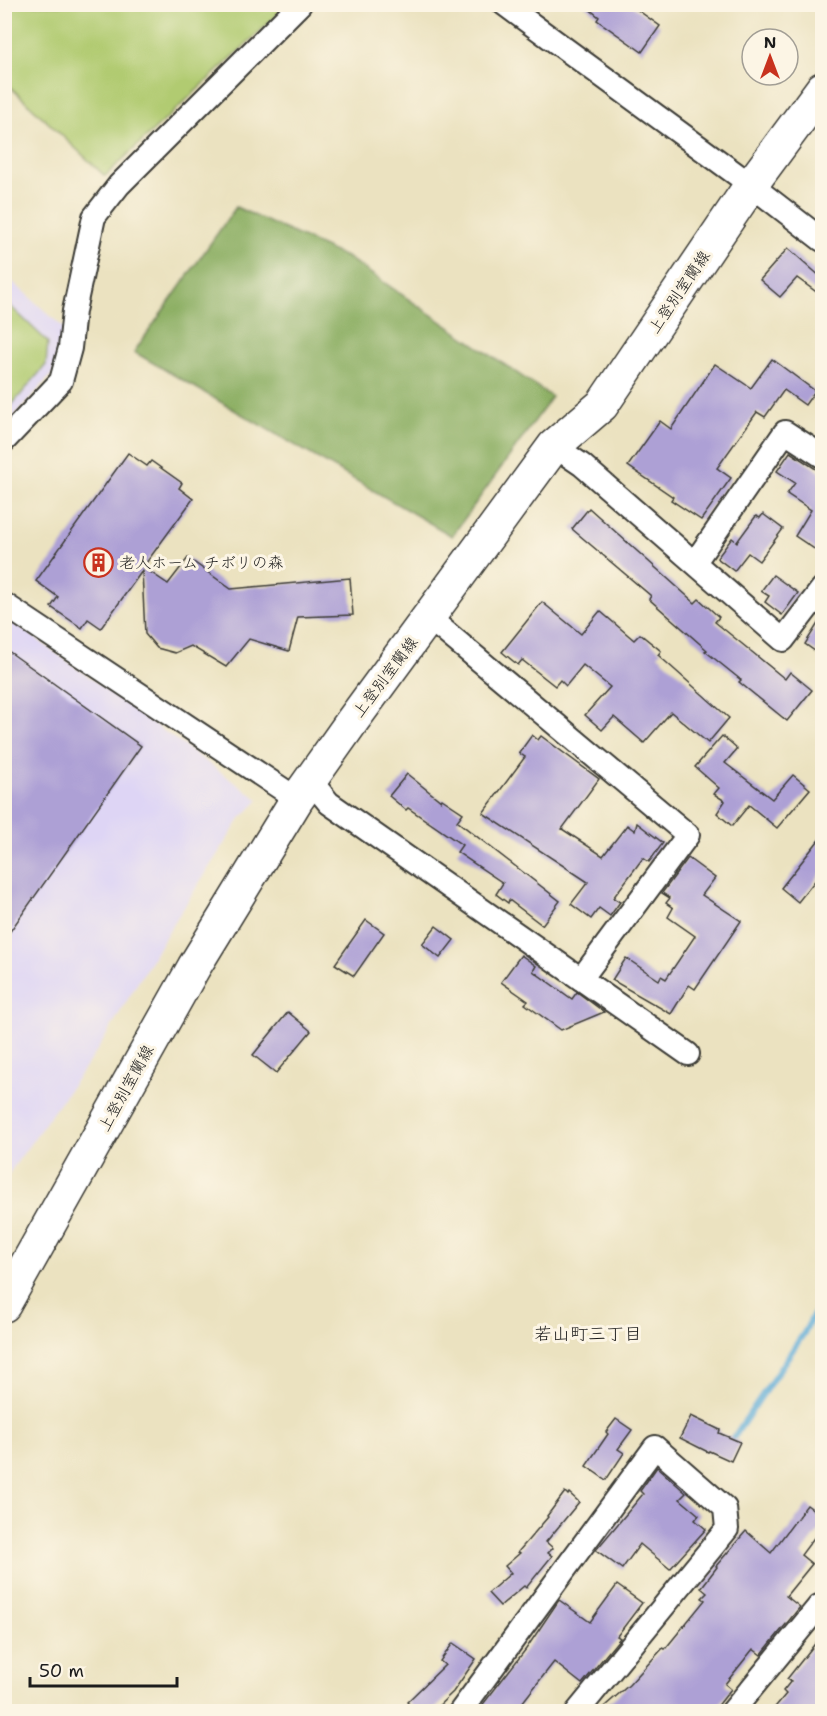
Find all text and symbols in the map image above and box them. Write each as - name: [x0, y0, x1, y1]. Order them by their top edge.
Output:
- north arrow: [740, 27, 800, 87]
- text: N: [764, 32, 776, 53]
- street label: 上登別室蘭線: [643, 246, 715, 338]
- building icon: 老人ホーム チボリの森: [82, 546, 114, 578]
- place label: 老人ホーム チボリの森: [119, 552, 284, 573]
- street label: 上登別室蘭線: [348, 632, 422, 722]
- street label: 上登別室蘭線: [94, 1041, 158, 1135]
- district label: 若山町三丁目: [534, 1322, 642, 1346]
- scale bar: [30, 1650, 177, 1688]
- text: 50 m: [39, 1659, 84, 1683]

